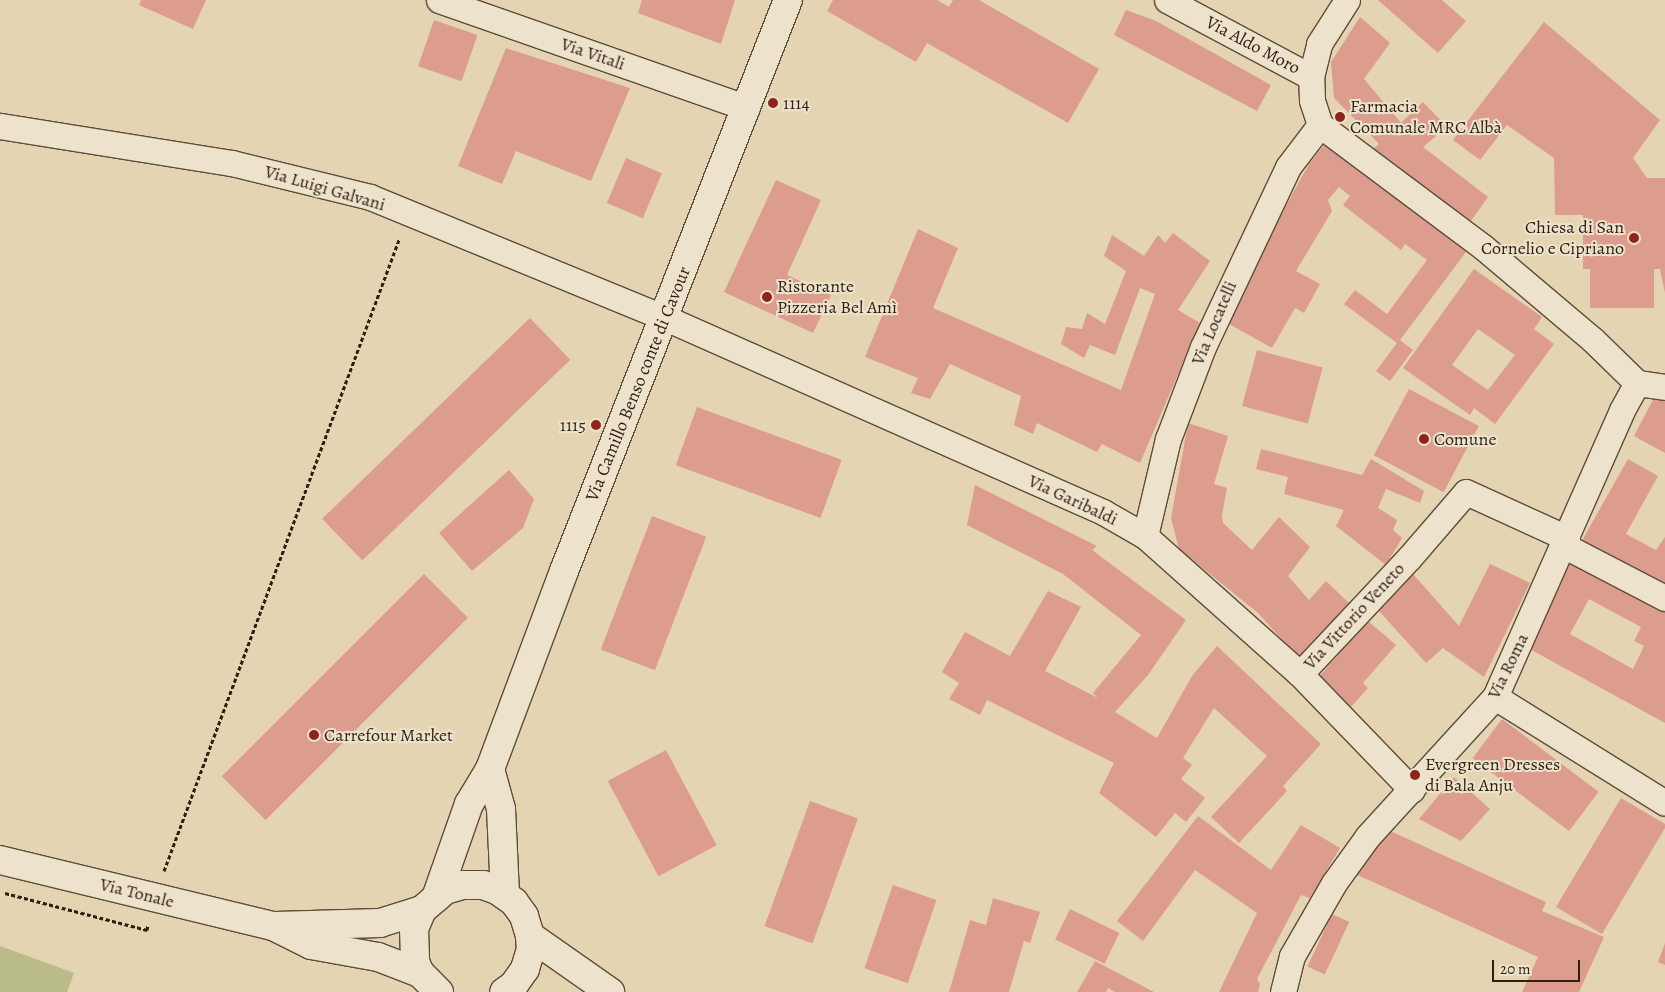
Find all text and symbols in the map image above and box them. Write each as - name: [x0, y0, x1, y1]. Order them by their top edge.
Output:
- street label: Via Aldo Moro: [1202, 11, 1304, 79]
- street label: Via Vitali: [558, 33, 628, 75]
- place label: 1114: [783, 92, 810, 114]
- place label: Farmacia Comunale MRC Albà: [1350, 96, 1502, 138]
- marker: 1114: [767, 97, 779, 109]
- marker: Farmacia Comunale MRC Albà: [1334, 111, 1346, 123]
- street label: Via Luigi Galvani: [262, 160, 388, 216]
- place label: Chiesa di San Cornelio e Cipriano: [1481, 217, 1624, 260]
- marker: Chiesa di San Cornelio e Cipriano: [1628, 232, 1640, 244]
- street label: Via Camillo Benso conte di Cavour: [581, 263, 695, 505]
- place label: Ristorante Pizzeria Bel Amì: [777, 276, 897, 318]
- street label: Via Locatelli: [1187, 278, 1241, 368]
- marker: Ristorante Pizzeria Bel Amì: [761, 291, 773, 303]
- place label: 1115: [560, 414, 586, 436]
- marker: 1115: [590, 419, 602, 431]
- place label: Comune: [1434, 428, 1497, 450]
- marker: Comune: [1418, 433, 1430, 445]
- street label: Via Garibaldi: [1025, 470, 1121, 530]
- street label: Via Vittorio Veneto: [1299, 558, 1409, 674]
- street label: Via Roma: [1483, 630, 1533, 702]
- place label: Carrefour Market: [324, 724, 453, 746]
- marker: Carrefour Market: [308, 729, 320, 741]
- place label: Evergreen Dresses di Bala Anju: [1425, 754, 1560, 796]
- marker: Evergreen Dresses di Bala Anju: [1409, 769, 1421, 781]
- street label: Via Tonale: [98, 873, 176, 913]
- scale bar: [1495, 950, 1582, 982]
- text: 20 m: [1500, 959, 1531, 979]

